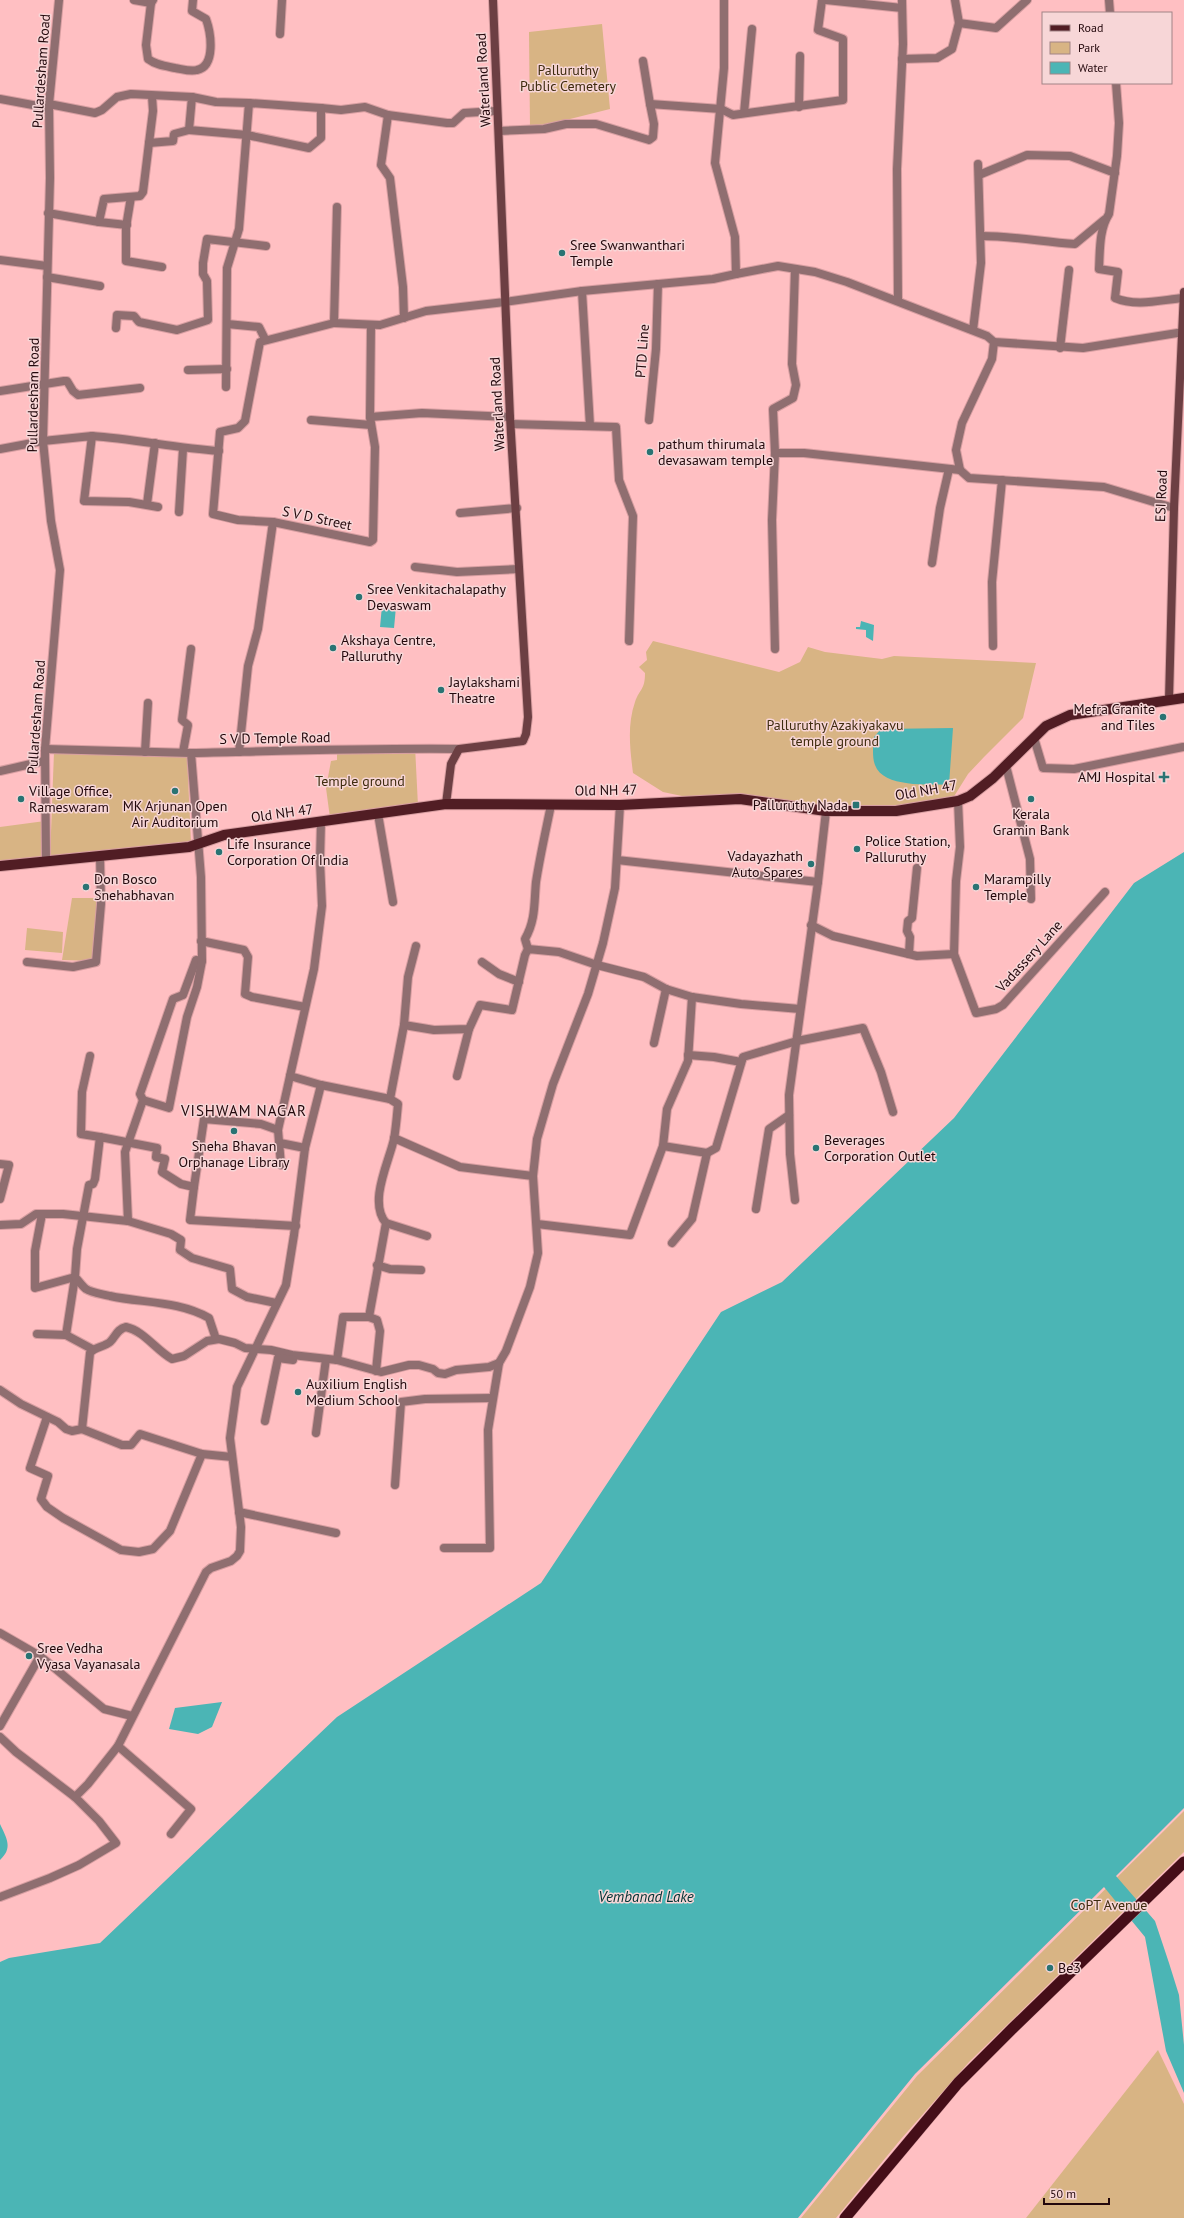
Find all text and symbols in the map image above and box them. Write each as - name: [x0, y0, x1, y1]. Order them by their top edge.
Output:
- legend: [1042, 12, 1172, 84]
- street label: Pullardesham Road: [28, 13, 54, 129]
- text: Road: [1078, 20, 1103, 35]
- street label: Waterland Road: [472, 33, 494, 127]
- text: Park: [1078, 40, 1100, 55]
- text: Water: [1078, 60, 1108, 75]
- park label: Palluruthy Public Cemetery: [520, 61, 617, 95]
- place label: Sree Swanwanthari Temple: [570, 236, 685, 270]
- marker: Sree Swanwanthari Temple: [557, 248, 567, 258]
- street label: PTD Line: [631, 323, 653, 379]
- street label: Pullardesham Road: [23, 338, 43, 452]
- street label: Waterland Road: [486, 357, 508, 451]
- place label: pathum thirumala devasawam temple: [658, 435, 773, 469]
- marker: pathum thirumala devasawam temple: [645, 447, 655, 457]
- street label: ESI Road: [1151, 470, 1171, 522]
- street label: S V D Street: [281, 502, 354, 534]
- place label: Sree Venkitachalapathy Devaswam: [367, 580, 507, 614]
- marker: Sree Venkitachalapathy Devaswam: [354, 592, 364, 602]
- place label: Akshaya Centre, Palluruthy: [341, 631, 436, 665]
- marker: Akshaya Centre, Palluruthy: [328, 643, 338, 653]
- street label: Pullardesham Road: [23, 659, 49, 775]
- place label: Jaylakshami Theatre: [448, 673, 520, 707]
- marker: Jaylakshami Theatre: [436, 685, 446, 695]
- place label: Mefra Granite and Tiles: [1074, 700, 1155, 734]
- marker: Mefra Granite and Tiles: [1158, 712, 1168, 722]
- park label: Palluruthy Azakiyakavu temple ground: [767, 716, 903, 750]
- street label: S V D Temple Road: [219, 728, 331, 748]
- place label: AMJ Hospital: [1078, 768, 1155, 786]
- marker: AMJ Hospital: [1158, 771, 1170, 783]
- park label: Temple ground: [315, 772, 405, 790]
- street label: Old NH 47: [894, 776, 958, 804]
- street label: Old NH 47: [574, 780, 638, 800]
- place label: Village Office, Rameswaram: [28, 782, 112, 816]
- marker: MK Arjunan Open Air Auditorium: [170, 786, 180, 796]
- marker: Village Office, Rameswaram: [16, 794, 26, 804]
- marker: Kerala Gramin Bank: [1026, 794, 1036, 804]
- place label: Palluruthy Nada: [753, 796, 848, 814]
- place label: MK Arjunan Open Air Auditorium: [123, 797, 227, 831]
- street label: Old NH 47: [250, 800, 314, 826]
- marker: Palluruthy Nada: [851, 800, 861, 810]
- place label: Kerala Gramin Bank: [993, 805, 1069, 839]
- place label: Police Station, Palluruthy: [865, 832, 950, 866]
- place label: Life Insurance Corporation Of India: [227, 835, 349, 869]
- marker: Police Station, Palluruthy: [852, 844, 862, 854]
- marker: Life Insurance Corporation Of India: [214, 847, 224, 857]
- place label: Vadayazhath Auto Spares: [727, 847, 803, 881]
- marker: Vadayazhath Auto Spares: [806, 859, 816, 869]
- place label: Don Bosco Snehabhavan: [94, 870, 174, 904]
- place label: Marampilly Temple: [984, 870, 1052, 904]
- marker: Don Bosco Snehabhavan: [81, 882, 91, 892]
- marker: Marampilly Temple: [971, 882, 981, 892]
- street label: Vadassery Lane: [991, 916, 1066, 996]
- district label: VISHWAM NAGAR: [180, 1101, 307, 1120]
- marker: Sneha Bhavan Orphanage Library: [229, 1126, 239, 1136]
- place label: Beverages Corporation Outlet: [824, 1131, 936, 1165]
- place label: Sneha Bhavan Orphanage Library: [178, 1137, 290, 1171]
- marker: Beverages Corporation Outlet: [811, 1143, 821, 1153]
- place label: Auxilium English Medium School: [306, 1375, 407, 1409]
- marker: Auxilium English Medium School: [293, 1387, 303, 1397]
- place label: Sree Vedha Vyasa Vayanasala: [36, 1639, 140, 1673]
- marker: Sree Vedha Vyasa Vayanasala: [24, 1651, 34, 1661]
- water label: Vembanad Lake: [598, 1887, 694, 1906]
- park label: CoPT Avenue: [1071, 1896, 1147, 1914]
- place label: Be3: [1058, 1959, 1081, 1977]
- marker: Be3: [1045, 1963, 1055, 1973]
- scale bar: [1044, 2180, 1109, 2206]
- text: 50 m: [1050, 2186, 1076, 2201]

